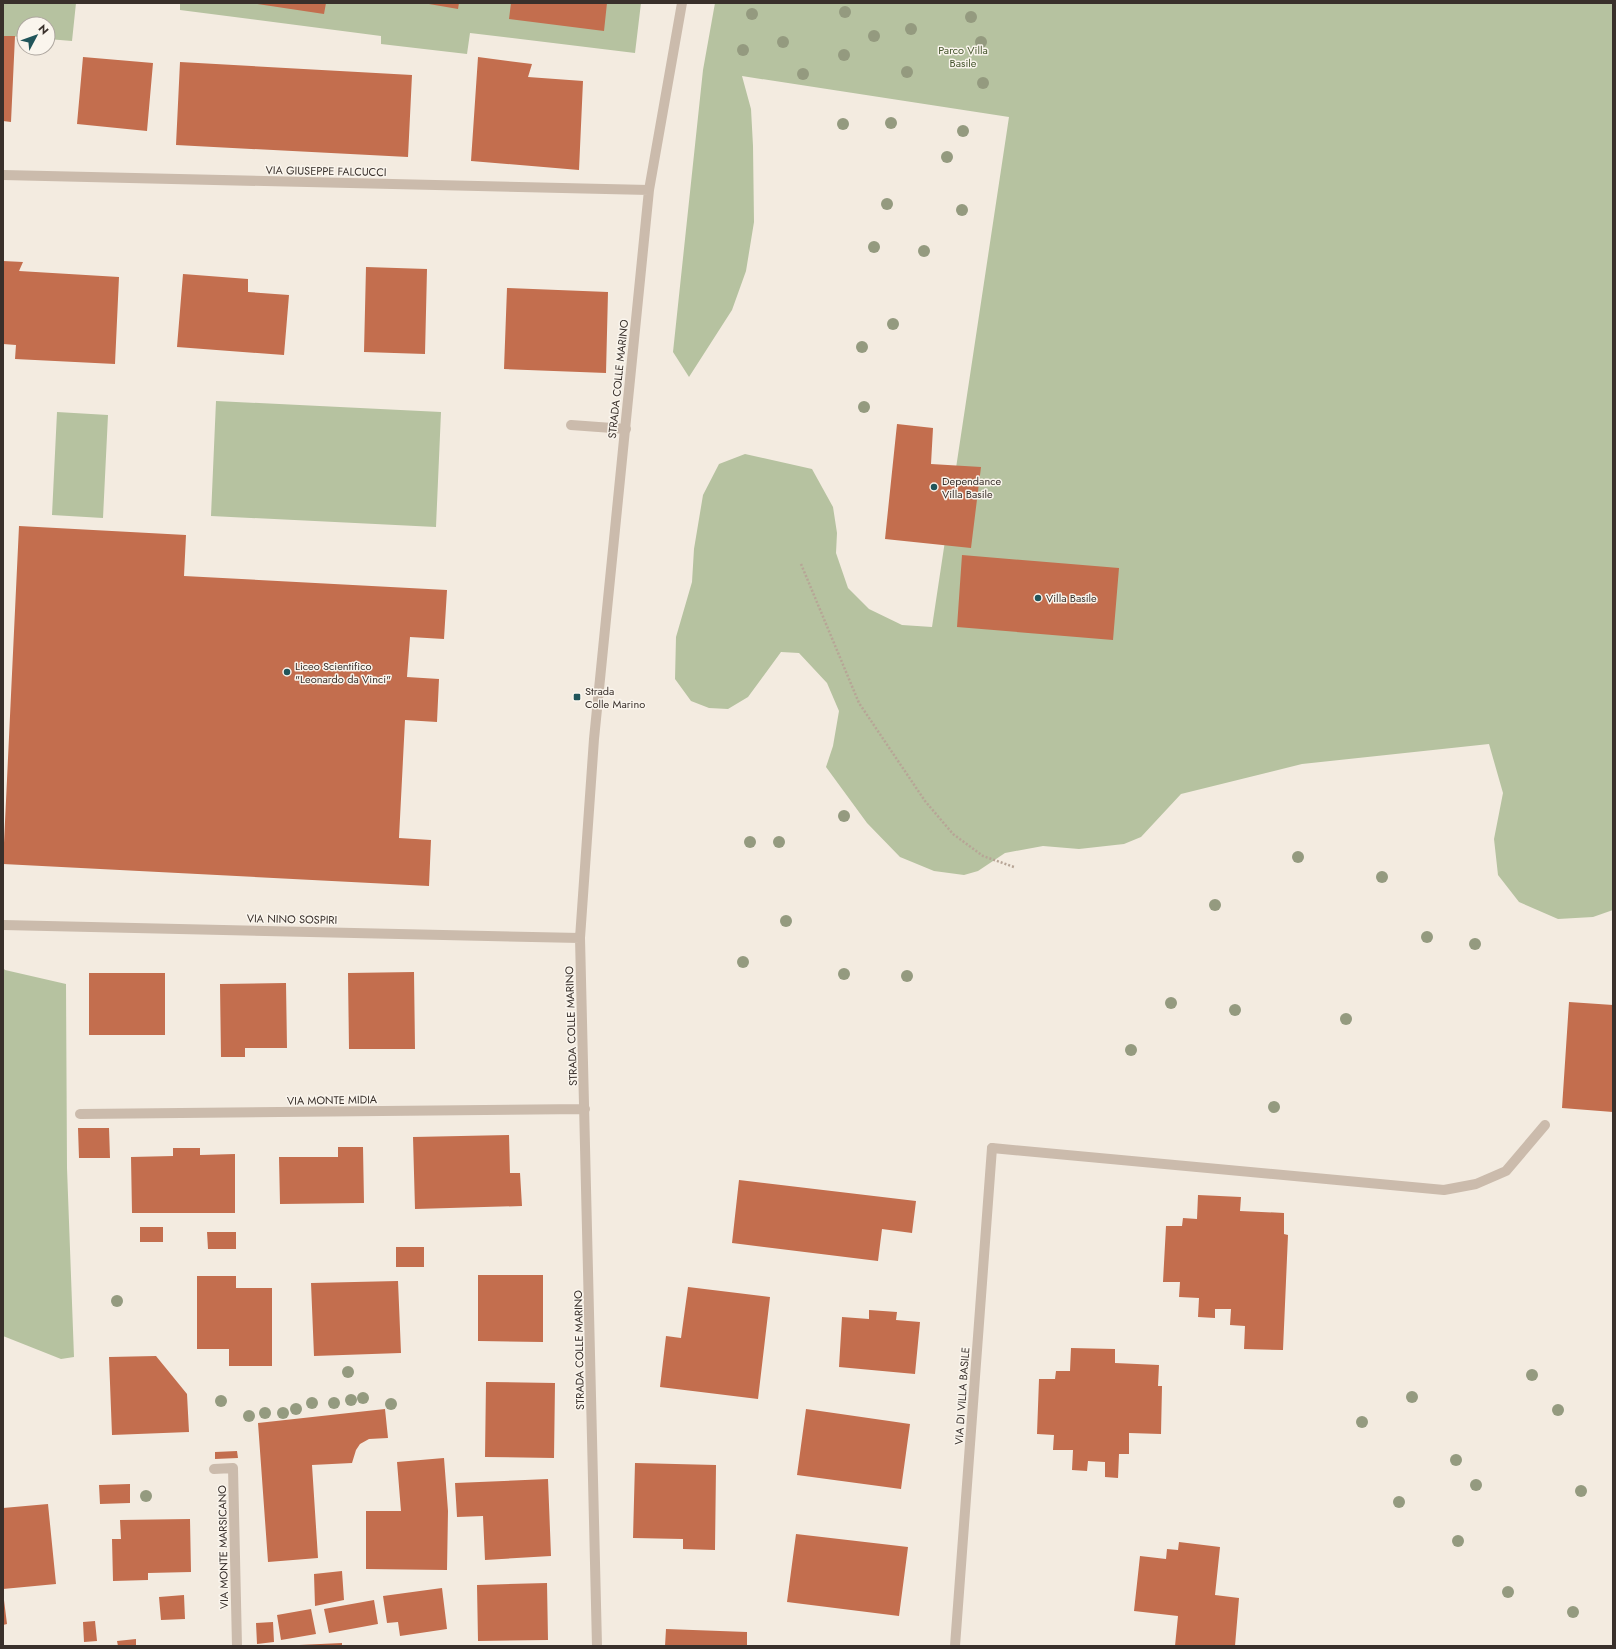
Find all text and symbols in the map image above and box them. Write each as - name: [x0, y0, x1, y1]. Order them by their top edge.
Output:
- north arrow: [16, 16, 56, 56]
- text: N: [35, 21, 52, 38]
- park label: Parco Villa Basile: [938, 42, 988, 71]
- street label: VIA GIUSEPPE FALCUCCI: [265, 162, 387, 180]
- street label: STRADA COLLE MARINO: [604, 318, 632, 440]
- place label: Dependance Villa Basile: [942, 473, 1001, 502]
- marker: Dependance Villa Basile: [929, 482, 939, 492]
- place label: Villa Basile: [1046, 590, 1097, 606]
- marker: Villa Basile: [1033, 593, 1043, 603]
- place label: Liceo Scientifico "Leonardo da Vinci": [295, 658, 391, 687]
- marker: Liceo Scientifico "Leonardo da Vinci": [282, 667, 292, 677]
- place label: Strada Colle Marino: [585, 683, 645, 712]
- marker: Strada Colle Marino: [572, 692, 582, 702]
- street label: VIA NINO SOSPIRI: [247, 910, 337, 928]
- street label: STRADA COLLE MARINO: [561, 965, 581, 1086]
- street label: VIA MONTE MIDIA: [287, 1091, 378, 1109]
- street label: STRADA COLLE MARINO: [570, 1290, 588, 1410]
- street label: VIA DI VILLA BASILE: [951, 1347, 973, 1445]
- street label: VIA MONTE MARSICANO: [214, 1485, 232, 1609]

